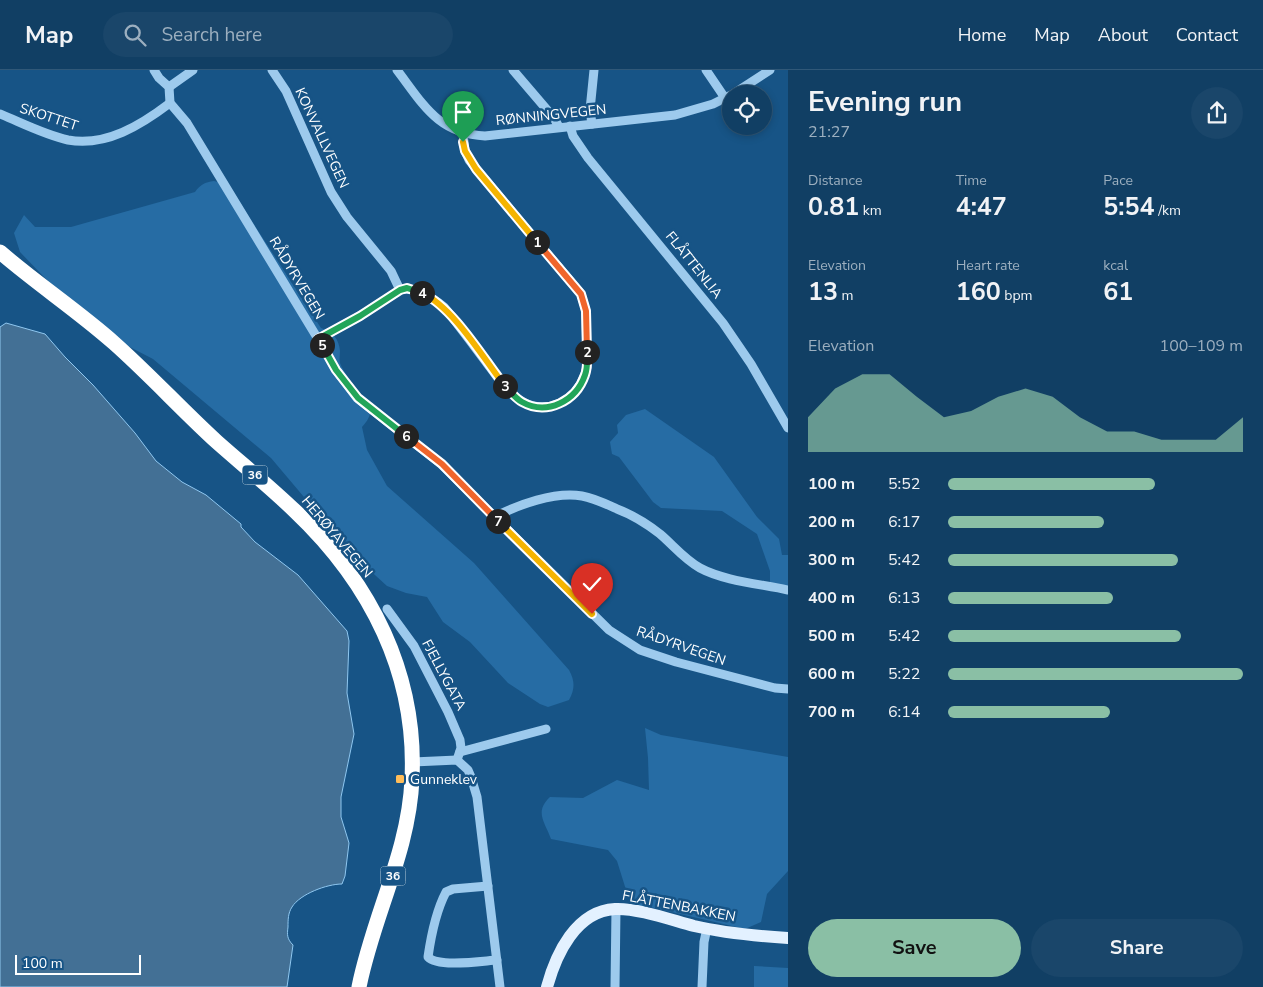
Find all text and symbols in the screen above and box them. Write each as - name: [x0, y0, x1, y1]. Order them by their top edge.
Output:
- search box: [103, 12, 453, 57]
- text: Map: [25, 19, 73, 51]
- icon: search: [121, 21, 149, 49]
- text: Search here: [161, 22, 262, 48]
- text: Home: [958, 23, 1006, 47]
- text: Map: [1034, 23, 1070, 47]
- text: About: [1098, 23, 1148, 47]
- text: Contact: [1176, 23, 1238, 47]
- text: Evening run: [808, 83, 962, 121]
- street label: KONVALLVEGEN: [290, 85, 354, 191]
- map controls: [722, 85, 772, 135]
- button: locate: [722, 85, 772, 135]
- button: share: [1191, 87, 1243, 139]
- pin: [442, 91, 484, 142]
- icon: arrive: [449, 98, 477, 126]
- street label: SKOTTET: [17, 99, 81, 136]
- street label: RØNNINGVEGEN: [495, 100, 607, 130]
- text: 21:27: [808, 121, 850, 143]
- text: Distance: [808, 171, 862, 190]
- text: Time: [956, 171, 987, 190]
- text: Pace: [1103, 171, 1133, 190]
- text: 0.81: [808, 190, 859, 224]
- text: 4:47: [956, 190, 1007, 224]
- text: 5:54: [1103, 190, 1155, 224]
- text: km: [859, 201, 882, 220]
- text: /km: [1155, 201, 1181, 220]
- street label: FLÅTTENLIA: [661, 228, 727, 302]
- pin: 1: [524, 230, 550, 254]
- street label: RÅDYRVEGEN: [265, 233, 329, 323]
- text: 1: [533, 233, 542, 252]
- text: Elevation: [808, 256, 866, 275]
- text: Heart rate: [956, 256, 1020, 275]
- text: kcal: [1103, 256, 1128, 275]
- text: 13: [808, 275, 838, 309]
- text: 160: [956, 275, 1001, 309]
- text: 61: [1103, 275, 1133, 309]
- pin: 4: [410, 280, 434, 306]
- text: 4: [418, 284, 427, 303]
- text: m: [838, 286, 854, 305]
- text: bpm: [1001, 286, 1033, 305]
- pin: 5: [310, 332, 334, 358]
- text: Elevation: [808, 335, 874, 357]
- text: 100–109 m: [1160, 335, 1243, 357]
- text: 5: [318, 336, 327, 355]
- pin: 2: [574, 340, 600, 364]
- text: 2: [583, 343, 592, 362]
- pin: 3: [492, 374, 518, 398]
- text: 3: [501, 377, 510, 396]
- pin: 6: [394, 424, 418, 448]
- text: 6: [402, 427, 411, 446]
- road number: 36: [242, 466, 268, 484]
- text: 100 m: [808, 473, 855, 495]
- text: 5:52: [888, 473, 920, 495]
- street label: HERØYAVEGEN: [297, 492, 377, 582]
- pin: 7: [486, 508, 510, 534]
- text: 200 m: [808, 511, 855, 533]
- text: 6:17: [888, 511, 920, 533]
- text: 7: [494, 512, 503, 531]
- text: 300 m: [808, 549, 855, 571]
- text: 5:42: [888, 549, 920, 571]
- pin: [571, 563, 613, 614]
- icon: check: [578, 570, 606, 598]
- text: 400 m: [808, 587, 855, 609]
- text: 6:13: [888, 587, 920, 609]
- street label: RÅDYRVEGEN: [634, 622, 728, 670]
- text: 500 m: [808, 625, 855, 647]
- text: 5:42: [888, 625, 920, 647]
- street label: FJELLYGATA: [417, 636, 471, 714]
- text: 600 m: [808, 663, 855, 685]
- text: 5:22: [888, 663, 920, 685]
- text: 700 m: [808, 701, 855, 723]
- text: 6:14: [888, 701, 920, 723]
- place label: Gunneklev: [410, 770, 478, 789]
- marker: Gunneklev: [394, 773, 406, 785]
- road number: 36: [380, 866, 406, 886]
- street label: FLÅTTENBAKKEN: [621, 886, 737, 926]
- button: Save: [808, 919, 1021, 977]
- button: Share: [1031, 919, 1243, 977]
- scale bar: [15, 952, 141, 975]
- text: 100 m: [22, 954, 63, 973]

